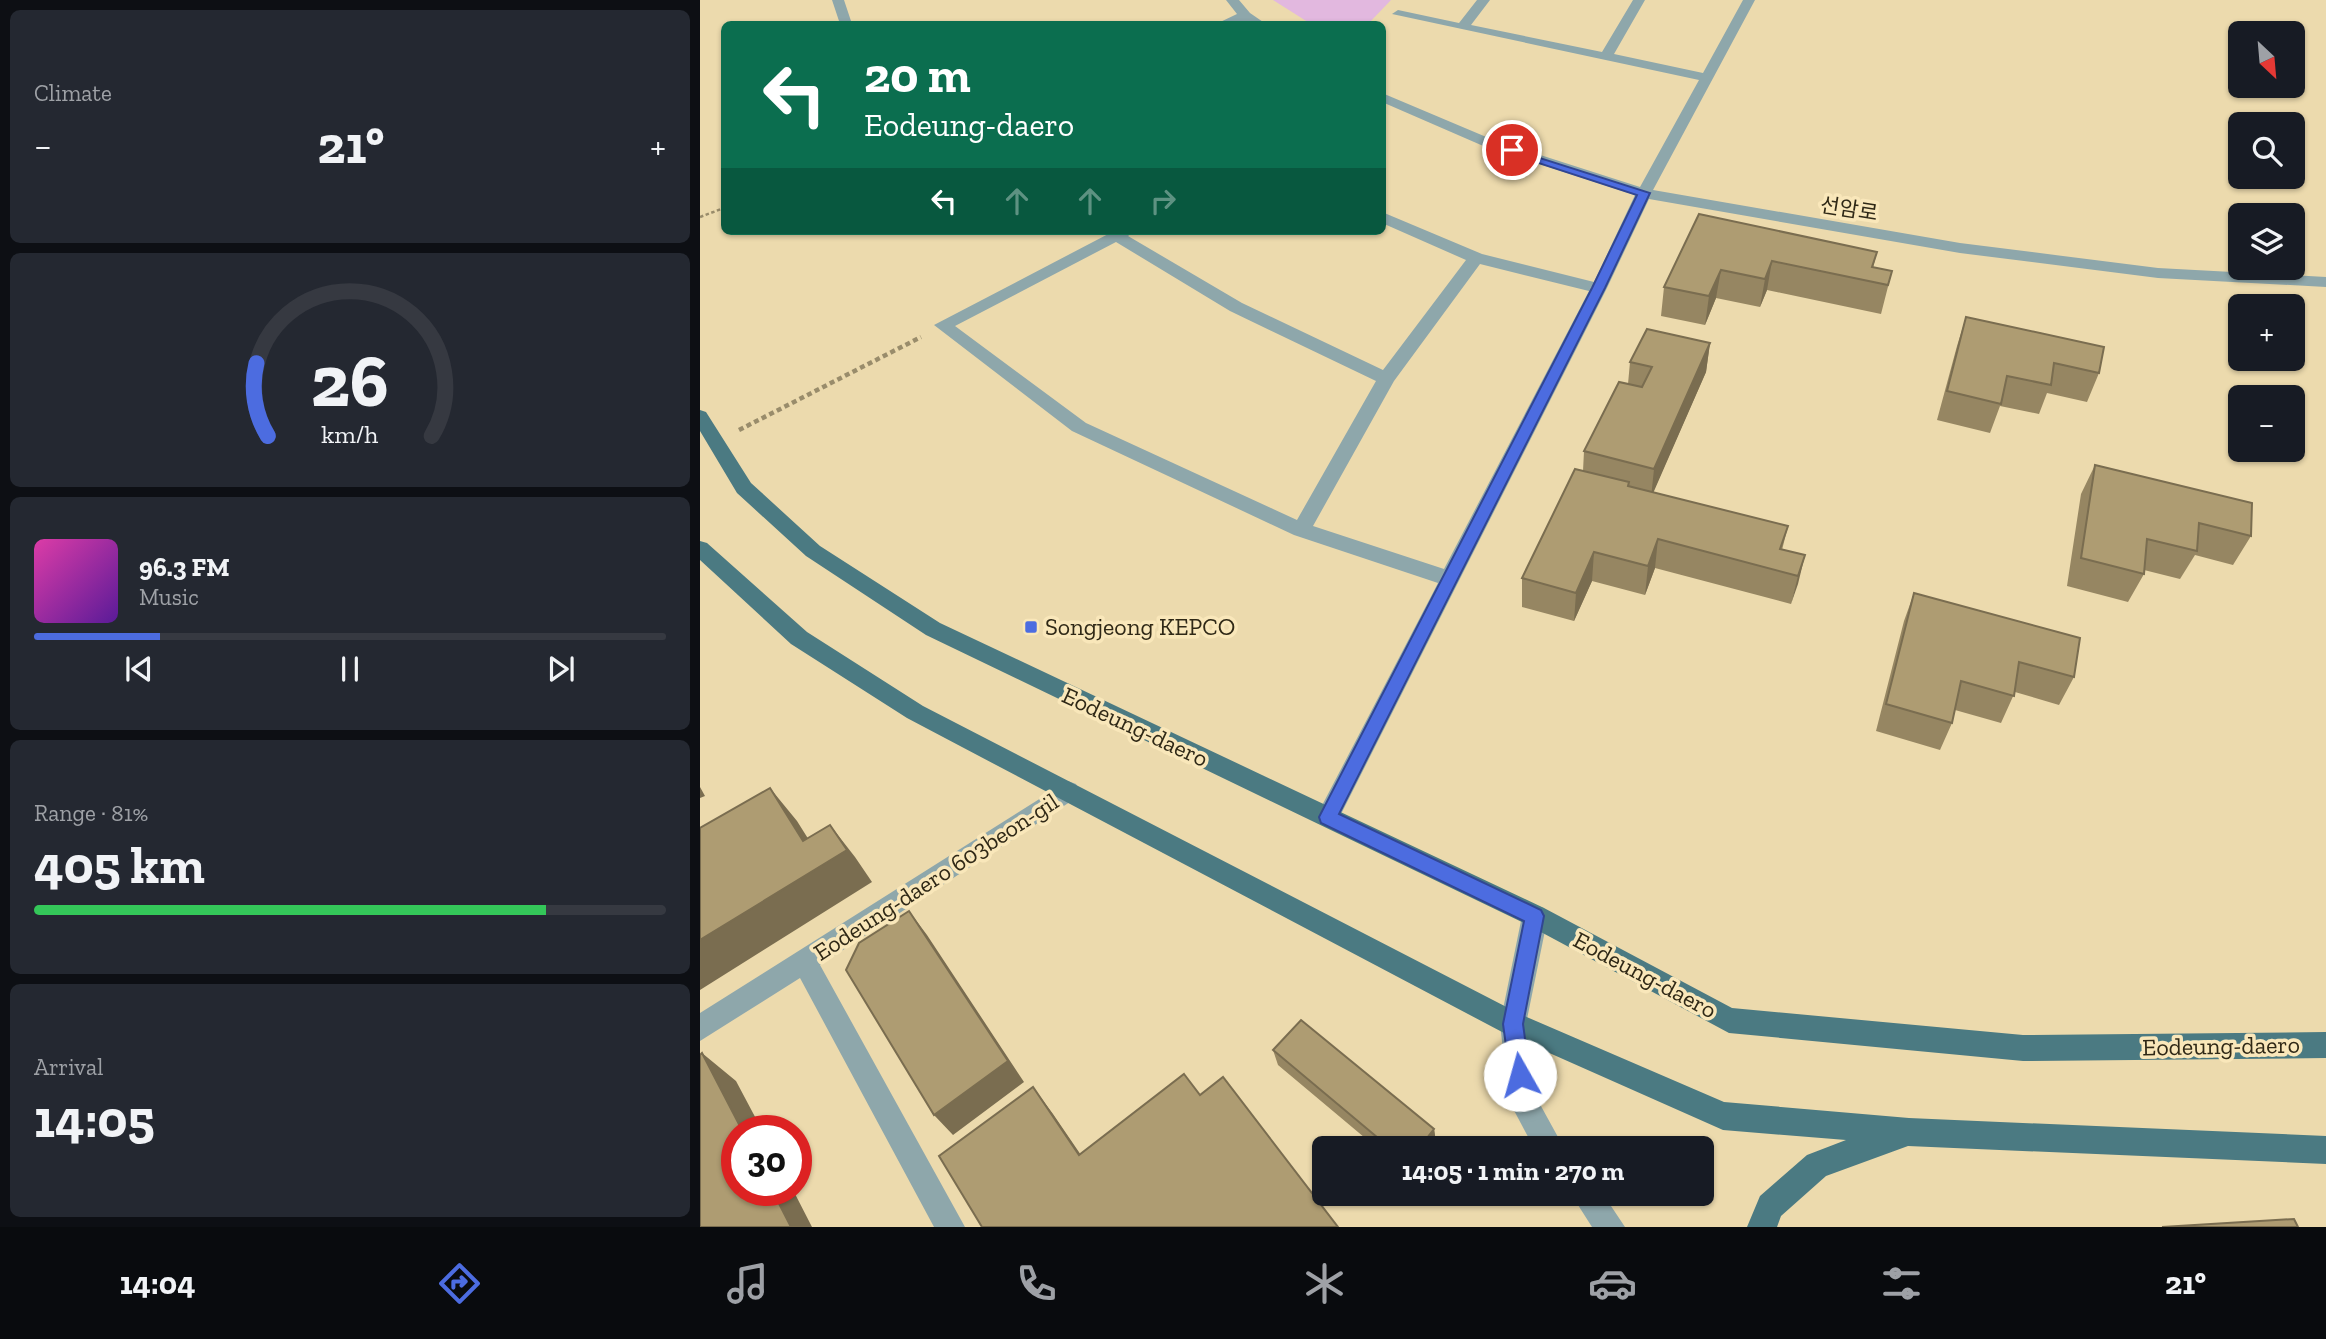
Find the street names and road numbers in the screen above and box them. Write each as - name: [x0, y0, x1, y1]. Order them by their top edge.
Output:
- street label: 선암로: [1818, 192, 1880, 225]
- street label: Eodeung-daero: [1058, 680, 1213, 773]
- street label: Eodeung-daero 603beon-gil: [808, 787, 1064, 967]
- street label: Eodeung-daero: [1569, 925, 1722, 1024]
- street label: Eodeung-daero: [2142, 1030, 2300, 1061]

